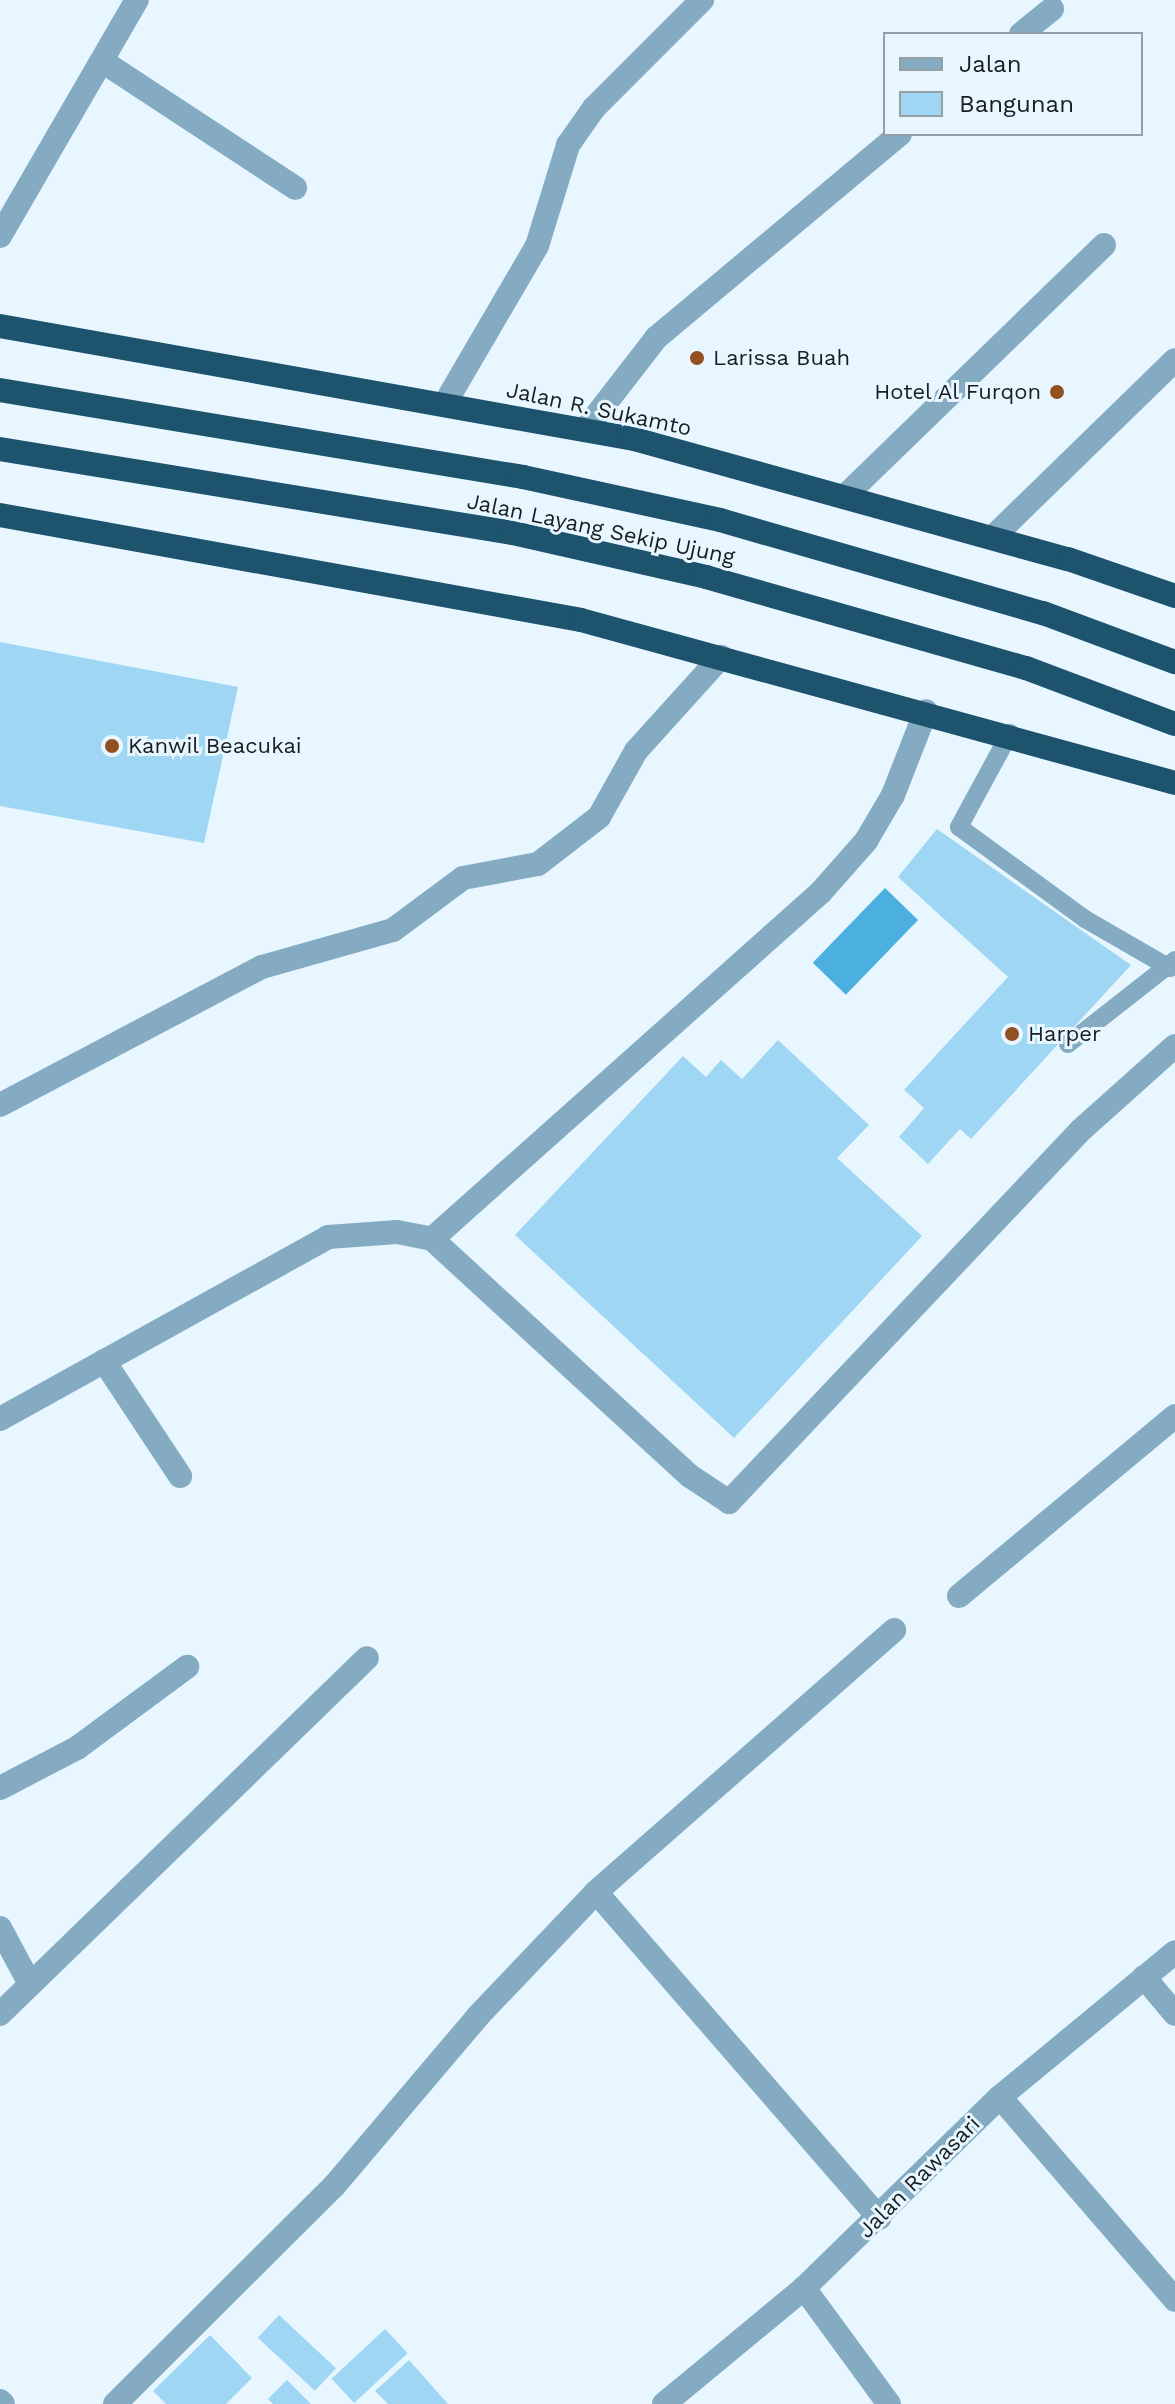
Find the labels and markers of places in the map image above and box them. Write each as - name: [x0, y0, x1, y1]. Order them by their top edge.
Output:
- place label: Larissa Buah: [713, 345, 851, 371]
- marker: Larissa Buah: [688, 349, 706, 367]
- place label: Hotel Al Furqon: [872, 379, 1041, 405]
- marker: Hotel Al Furqon: [1048, 383, 1066, 401]
- place label: Kanwil Beacukai: [128, 733, 302, 759]
- marker: Kanwil Beacukai: [103, 737, 121, 755]
- place label: Harper: [1028, 1021, 1101, 1047]
- marker: Harper: [1003, 1025, 1021, 1043]

